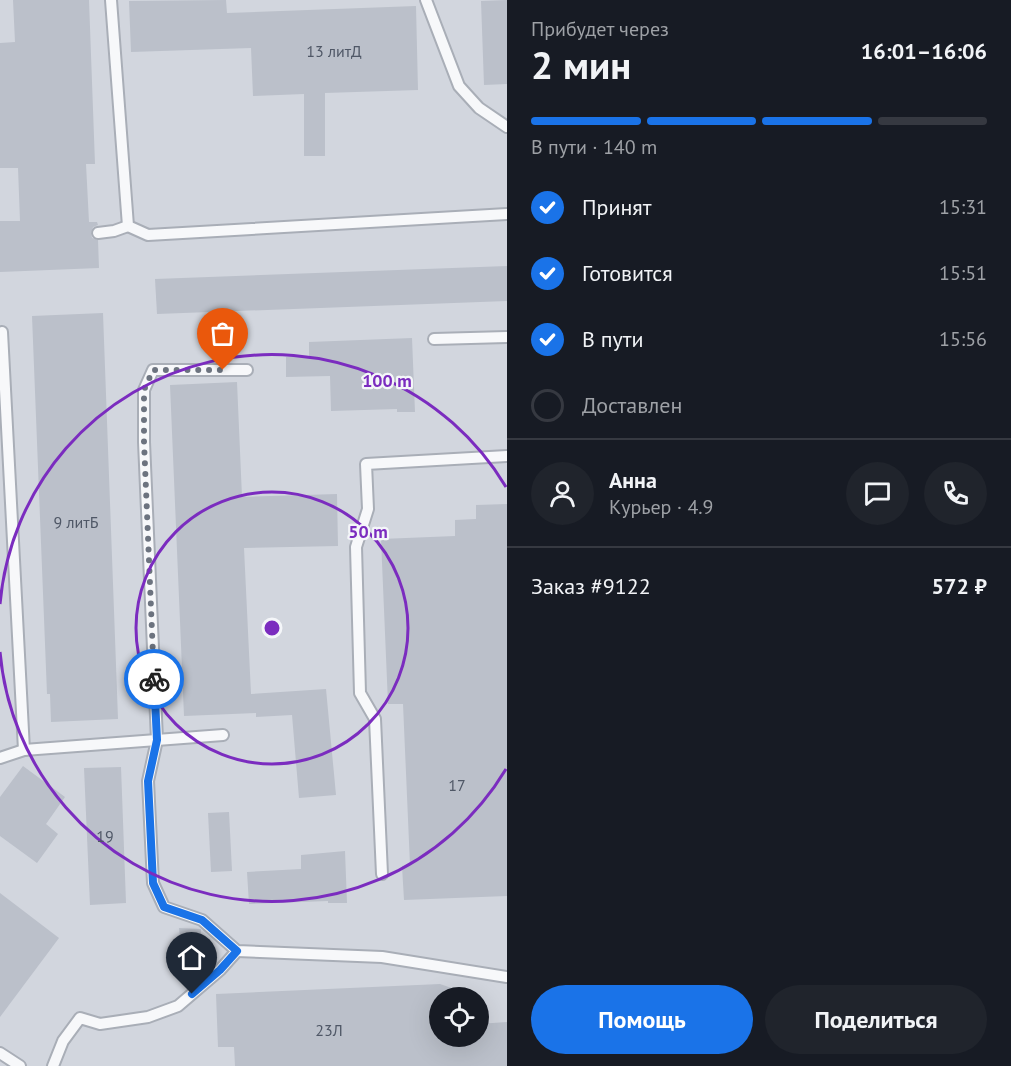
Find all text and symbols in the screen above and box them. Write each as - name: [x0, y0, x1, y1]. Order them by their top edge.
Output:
- text: Прибудет через: [531, 16, 669, 42]
- text: 16:01–16:06: [861, 37, 987, 65]
- text: 2 мин: [531, 39, 631, 90]
- house number: 13 литД: [306, 41, 362, 61]
- text: В пути · 140 m: [531, 134, 657, 160]
- icon: check: [531, 191, 564, 224]
- text: Принят: [582, 193, 652, 221]
- text: 15:31: [939, 194, 987, 220]
- icon: check: [531, 257, 564, 290]
- text: Готовится: [582, 259, 673, 287]
- text: 15:51: [939, 260, 987, 286]
- pin: [197, 308, 248, 370]
- icon: bag: [206, 317, 239, 350]
- icon: check: [531, 323, 564, 356]
- text: В пути: [582, 325, 644, 353]
- text: 15:56: [939, 326, 987, 352]
- text: 100 m: [362, 369, 412, 392]
- text: Доставлен: [582, 391, 682, 419]
- button: person: [531, 462, 594, 525]
- button: chat: [846, 462, 909, 525]
- button: phone: [924, 462, 987, 525]
- text: Анна: [609, 466, 657, 494]
- text: Курьер · 4.9: [609, 494, 713, 520]
- house number: 9 литБ: [54, 512, 99, 532]
- text: 50 m: [348, 520, 388, 543]
- text: Заказ #9122: [531, 572, 651, 600]
- text: 572 ₽: [932, 572, 987, 600]
- centre of rings: [262, 618, 282, 638]
- courier: [124, 649, 184, 709]
- icon: bike: [138, 663, 171, 696]
- house number: 17: [448, 775, 466, 795]
- house number: 19: [96, 826, 114, 846]
- pin: [166, 932, 217, 994]
- icon: home: [175, 941, 208, 974]
- button: Помощь: [531, 985, 753, 1054]
- button: Поделиться: [765, 985, 987, 1054]
- map controls: [429, 987, 489, 1047]
- button: locate: [429, 987, 489, 1047]
- house number: 23Л: [315, 1020, 343, 1040]

